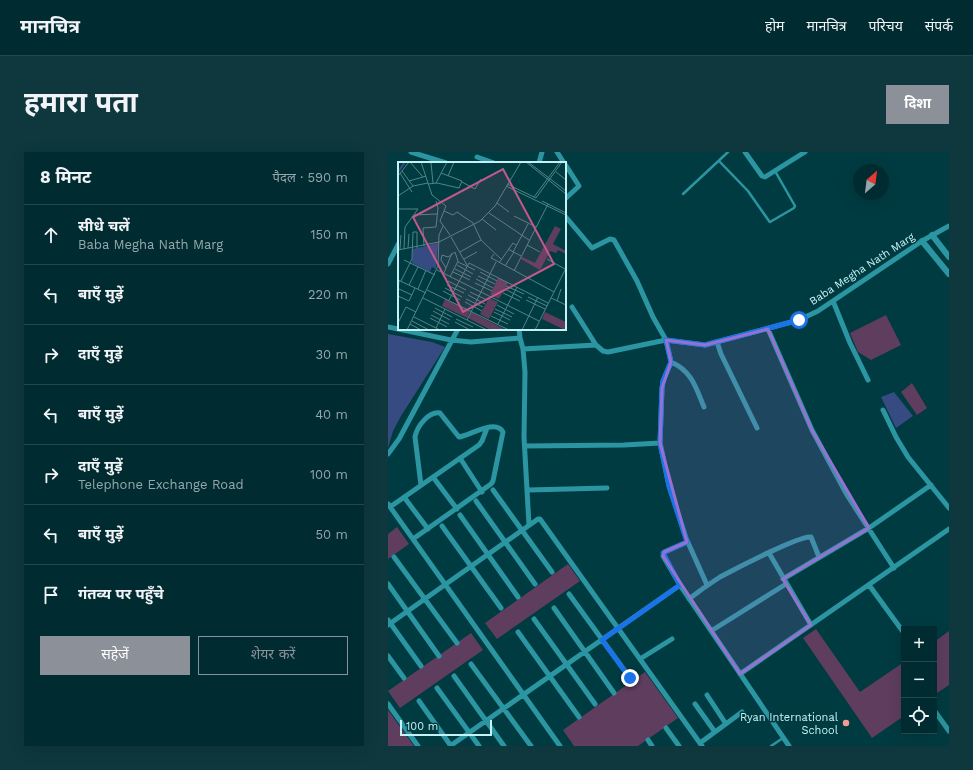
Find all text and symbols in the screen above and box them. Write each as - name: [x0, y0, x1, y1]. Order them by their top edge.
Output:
- text: मानचित्र: [20, 15, 80, 38]
- text: होम: [765, 18, 784, 34]
- text: मानचित्र: [806, 18, 847, 34]
- text: परिचय: [869, 18, 903, 34]
- text: संपर्क: [925, 18, 953, 34]
- button: दिशा: [886, 85, 949, 124]
- text: हमारा पता: [24, 86, 138, 119]
- inset map: [398, 162, 566, 330]
- north arrow: [853, 164, 889, 200]
- text: 8 मिनट: [40, 167, 91, 187]
- text: पैदल · 590 m: [273, 170, 348, 185]
- text: सीधे चलें: [78, 217, 130, 235]
- icon: ahead: [40, 224, 62, 246]
- text: 150 m: [310, 227, 348, 242]
- street label: Baba Megha Nath Marg: [807, 230, 917, 308]
- text: Baba Megha Nath Marg: [78, 237, 223, 252]
- icon: left: [40, 284, 62, 306]
- text: बाएँ मुड़ें: [78, 285, 123, 303]
- text: 220 m: [308, 287, 348, 302]
- route start: [790, 311, 808, 329]
- icon: right: [40, 344, 62, 366]
- text: दाएँ मुड़ें: [78, 345, 123, 363]
- text: 30 m: [316, 347, 348, 362]
- icon: left: [40, 404, 62, 426]
- text: बाएँ मुड़ें: [78, 405, 123, 423]
- text: 40 m: [315, 407, 348, 422]
- text: दाएँ मुड़ें: [78, 457, 123, 475]
- icon: right: [40, 464, 62, 486]
- text: 100 m: [310, 467, 348, 482]
- text: Telephone Exchange Road: [78, 477, 244, 492]
- icon: left: [40, 524, 62, 546]
- text: बाएँ मुड़ें: [78, 525, 123, 543]
- text: 50 m: [316, 527, 348, 542]
- icon: arrive: [40, 584, 62, 606]
- text: गंतव्य पर पहुँचे: [78, 585, 164, 603]
- map controls: [901, 626, 937, 734]
- button: +: [901, 626, 937, 662]
- button: सहेजें: [40, 636, 190, 675]
- button: शेयर करें: [198, 636, 348, 675]
- button: −: [901, 662, 937, 698]
- route end: [621, 669, 639, 687]
- button: locate: [901, 698, 937, 734]
- place label: Ryan International School: [740, 711, 839, 737]
- scale bar: [400, 718, 492, 737]
- marker: Ryan International School: [841, 718, 851, 728]
- text: 100 m: [406, 720, 438, 733]

